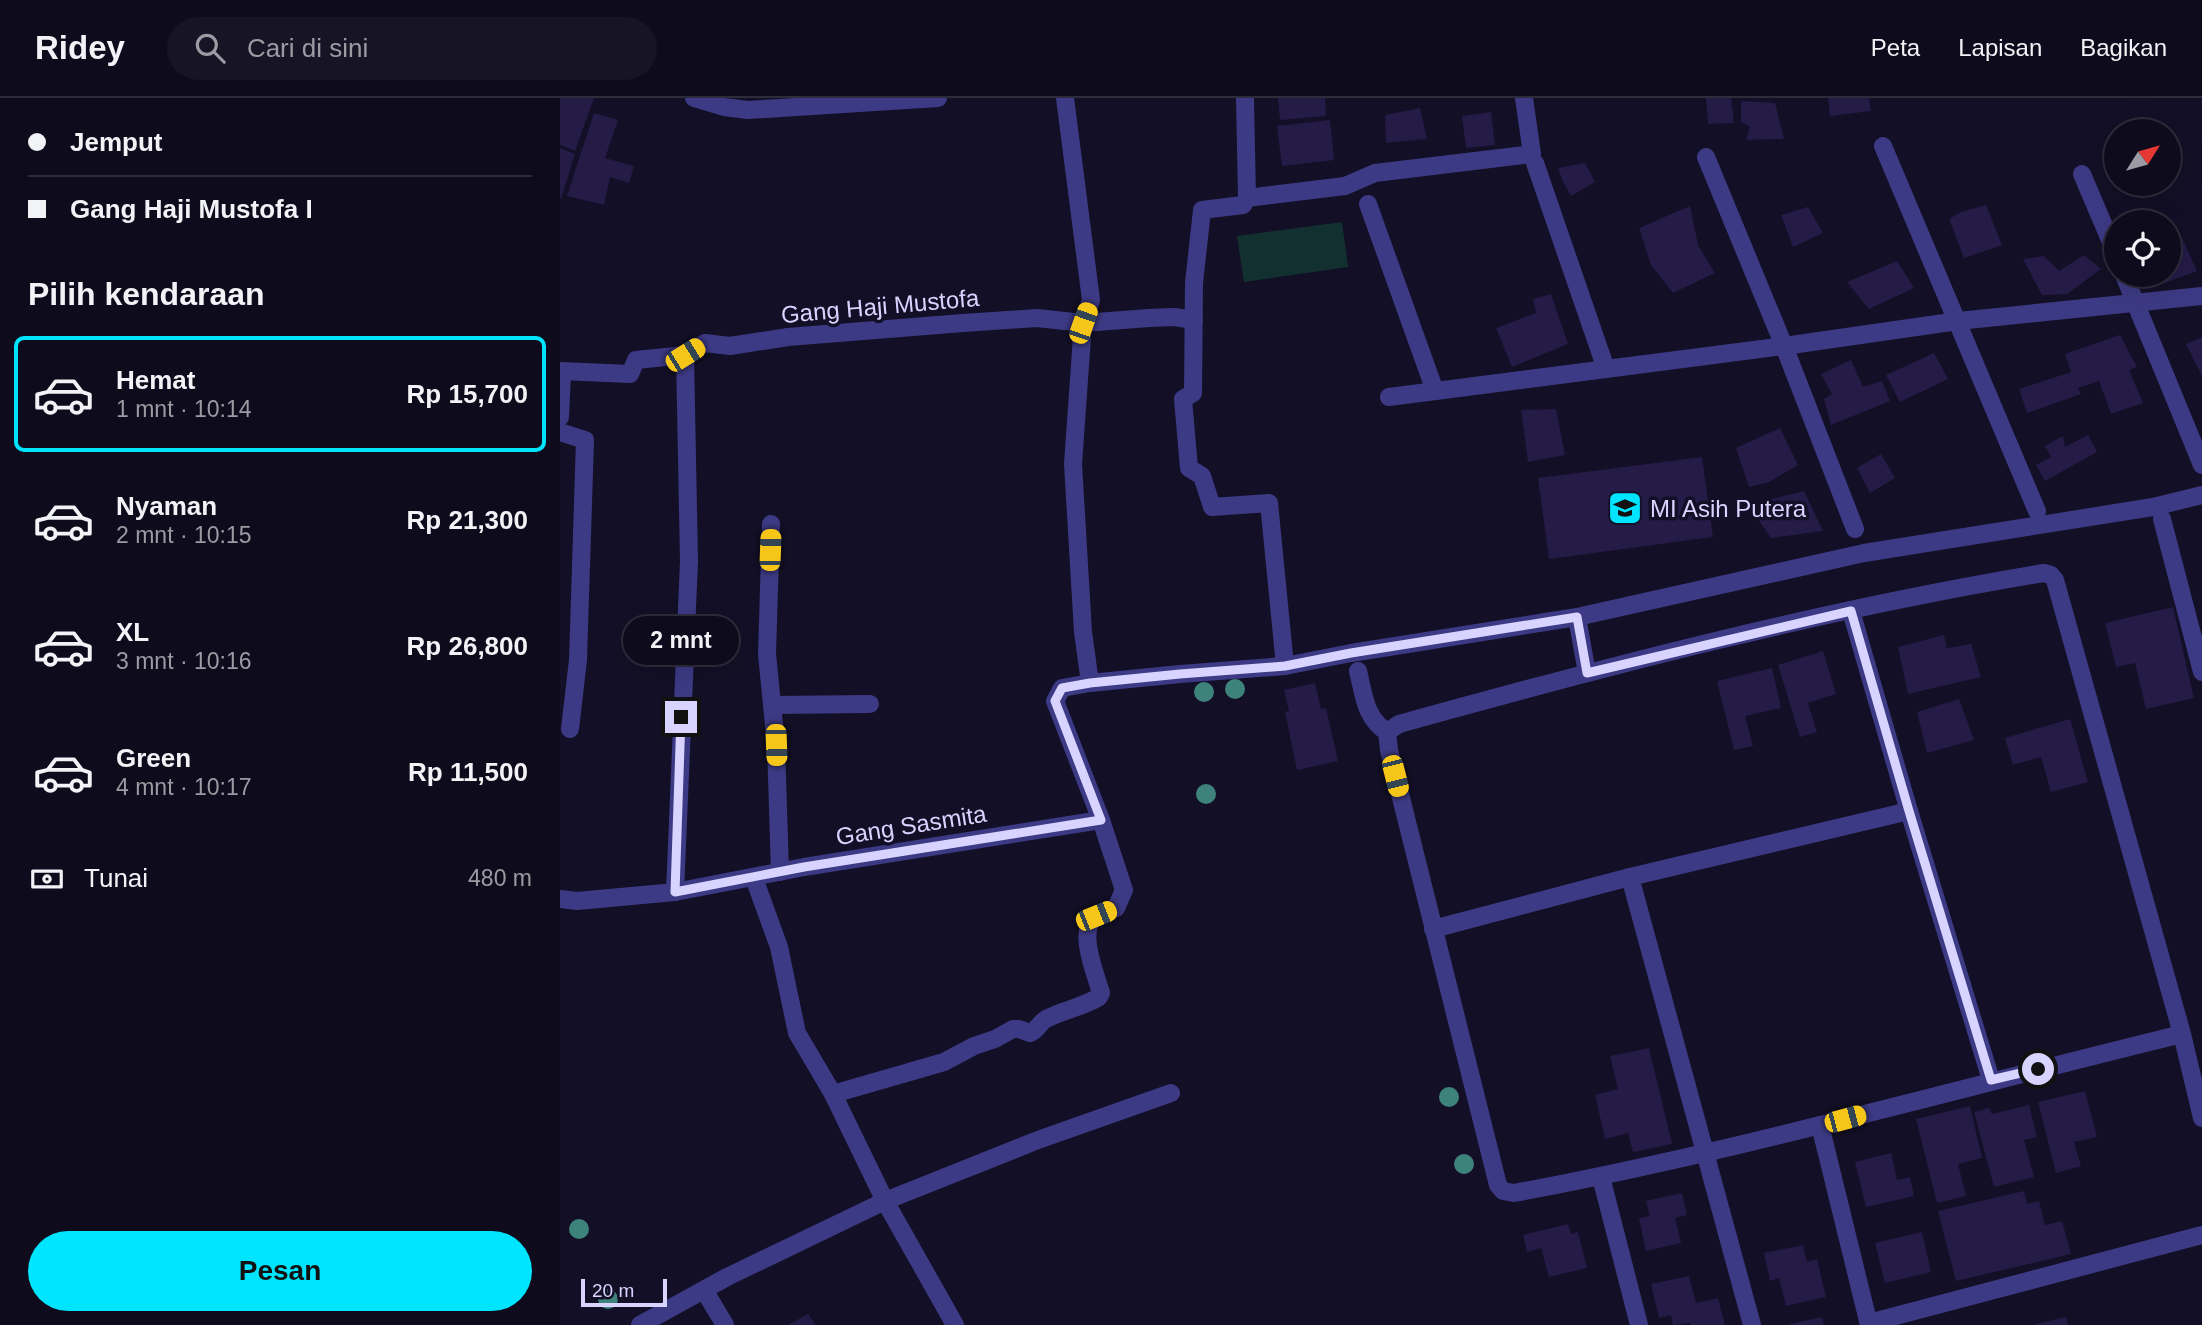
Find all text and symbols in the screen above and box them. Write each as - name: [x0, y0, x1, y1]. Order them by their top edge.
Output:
- search box: [167, 17, 657, 80]
- text: Ridey: [35, 29, 125, 66]
- icon: search: [191, 29, 229, 67]
- text: Cari di sini: [247, 33, 368, 63]
- text: Peta: [1871, 34, 1920, 61]
- text: Lapisan: [1958, 34, 2042, 61]
- text: Bagikan: [2080, 34, 2167, 61]
- north arrow: [2104, 119, 2180, 196]
- map controls: [2104, 119, 2181, 287]
- text: Jemput: [70, 127, 162, 157]
- text: Gang Haji Mustofa I: [70, 194, 313, 224]
- button: locate: [2104, 210, 2181, 287]
- text: Pilih kendaraan: [28, 276, 265, 312]
- street label: Gang Haji Mustofa: [780, 284, 981, 328]
- car: [1067, 300, 1100, 346]
- car: [662, 335, 709, 375]
- icon: car: [32, 363, 95, 426]
- text: Hemat: [116, 365, 195, 395]
- text: Rp 15,700: [407, 379, 528, 409]
- text: 1 mnt · 10:14: [116, 396, 252, 422]
- icon: car: [32, 489, 95, 552]
- school or university icon: MI Asih Putera: [1606, 489, 1644, 527]
- text: Nyaman: [116, 491, 217, 521]
- place label: MI Asih Putera: [1650, 495, 1807, 522]
- text: Rp 21,300: [407, 505, 528, 535]
- text: 2 mnt · 10:15: [116, 522, 252, 548]
- car: [759, 529, 782, 571]
- icon: car: [32, 615, 95, 678]
- callout: 2 mnt: [623, 616, 739, 664]
- text: XL: [116, 617, 149, 647]
- text: 2 mnt: [650, 627, 712, 653]
- text: Rp 26,800: [407, 631, 528, 661]
- text: 3 mnt · 10:16: [116, 648, 252, 674]
- route end: [665, 701, 697, 733]
- car: [765, 724, 788, 766]
- icon: car: [32, 741, 95, 804]
- text: Green: [116, 743, 191, 773]
- car: [1380, 753, 1411, 799]
- text: Rp 11,500: [408, 757, 528, 787]
- text: 4 mnt · 10:17: [116, 774, 252, 800]
- street label: Gang Sasmita: [834, 800, 989, 850]
- icon: cash: [28, 860, 66, 898]
- text: Tunai: [84, 863, 148, 893]
- text: 480 m: [468, 865, 532, 891]
- car: [1073, 898, 1120, 934]
- route start: [2022, 1053, 2054, 1085]
- car: [1822, 1103, 1869, 1135]
- button: Pesan: [28, 1231, 532, 1311]
- scale bar: [581, 1276, 667, 1308]
- text: 20 m: [592, 1280, 634, 1301]

